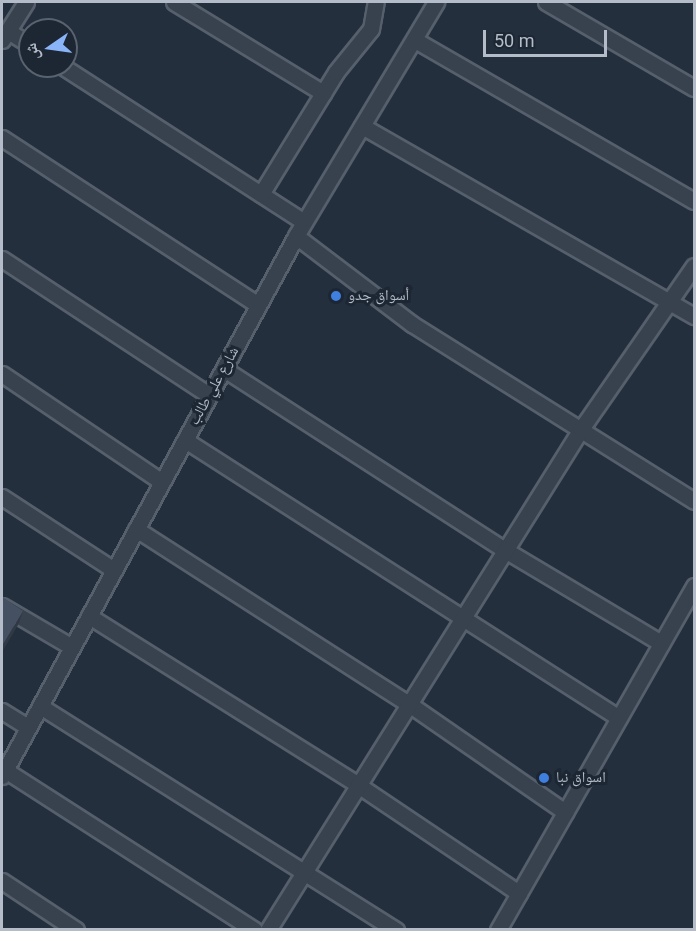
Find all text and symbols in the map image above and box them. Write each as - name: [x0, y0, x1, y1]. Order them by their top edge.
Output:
- north arrow: [18, 18, 78, 78]
- scale bar: [486, 18, 610, 56]
- text: 50 m: [494, 30, 534, 51]
- text: ش: [21, 41, 43, 62]
- place label: أسواق جدو: [348, 287, 409, 305]
- marker: أسواق جدو: [329, 289, 343, 303]
- street label: شارع علي طالب: [185, 344, 243, 428]
- place label: اسواق نبا: [556, 769, 606, 787]
- marker: اسواق نبا: [537, 771, 551, 785]

